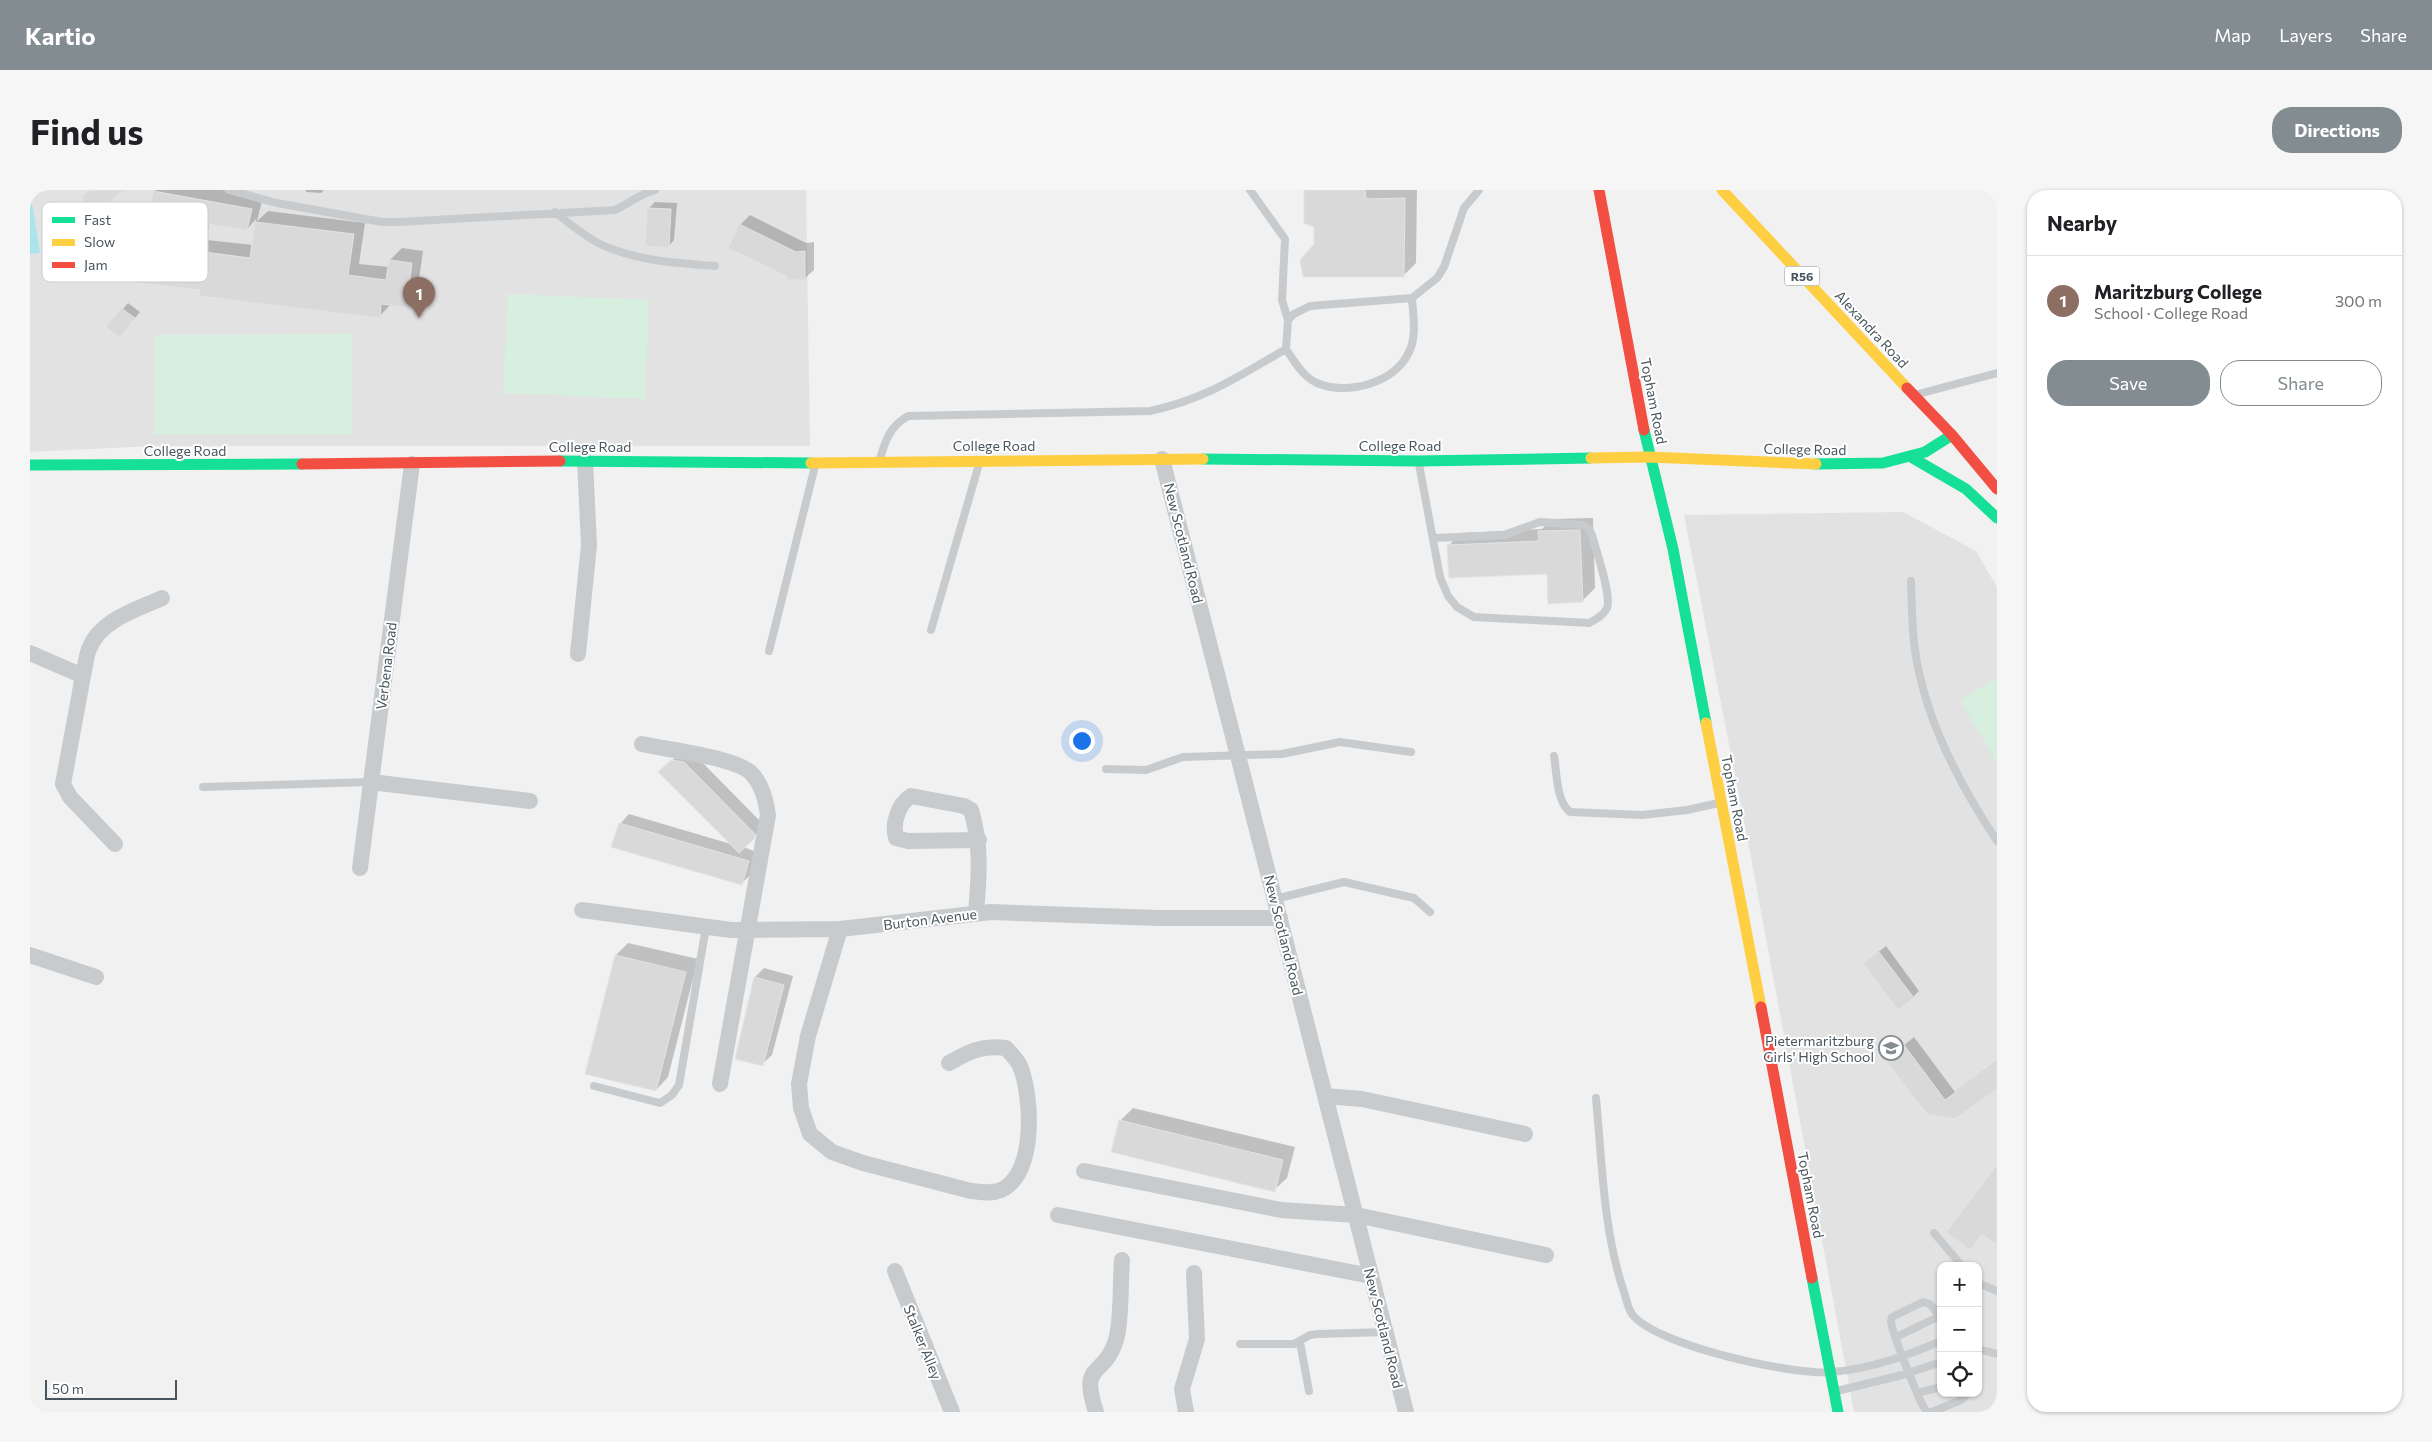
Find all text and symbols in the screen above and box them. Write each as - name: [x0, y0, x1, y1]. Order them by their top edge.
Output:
- text: Kartio: [25, 21, 95, 50]
- text: Map: [2214, 24, 2251, 46]
- text: Layers: [2279, 24, 2332, 46]
- text: Share: [2360, 24, 2407, 46]
- button: Directions: [2272, 107, 2402, 153]
- text: Find us: [30, 109, 144, 152]
- legend: [42, 202, 208, 282]
- text: Nearby: [2047, 210, 2117, 235]
- text: Fast: [84, 211, 111, 228]
- text: Slow: [84, 233, 115, 250]
- text: Jam: [84, 256, 108, 273]
- road number: R56: [1784, 266, 1820, 285]
- pin: 1: [403, 277, 435, 318]
- text: Maritzburg College: [2094, 280, 2262, 303]
- street label: Alexandra Road: [1832, 287, 1912, 371]
- text: 1: [2059, 291, 2067, 310]
- text: 300 m: [2335, 291, 2382, 310]
- text: School · College Road: [2094, 303, 2248, 322]
- street label: Topham Road: [1637, 356, 1671, 446]
- button: Save: [2047, 360, 2210, 406]
- button: Share: [2220, 360, 2382, 406]
- street label: College Road: [953, 437, 1035, 454]
- street label: College Road: [1359, 437, 1441, 454]
- street label: College Road: [549, 438, 631, 455]
- street label: College Road: [1764, 440, 1846, 458]
- street label: College Road: [144, 442, 226, 459]
- street label: New Scotland Road: [1161, 481, 1207, 605]
- street label: Verbena Road: [372, 621, 400, 711]
- your location: [1069, 728, 1095, 754]
- street label: Topham Road: [1718, 753, 1752, 843]
- street label: New Scotland Road: [1261, 873, 1307, 997]
- street label: Burton Avenue: [882, 905, 978, 933]
- place label: Pietermaritzburg Girls' High School: [1763, 1032, 1874, 1065]
- school or university icon: Pietermaritzburg Girls' High School: [1878, 1035, 1904, 1061]
- street label: Topham Road: [1794, 1150, 1828, 1240]
- map controls: [1937, 1262, 1982, 1397]
- button: +: [1937, 1262, 1982, 1307]
- street label: New Scotland Road: [1361, 1266, 1407, 1390]
- street label: Stalker Alley: [900, 1302, 946, 1382]
- button: −: [1937, 1307, 1982, 1352]
- button: locate: [1937, 1352, 1982, 1397]
- scale bar: [45, 1377, 178, 1400]
- text: 50 m: [52, 1380, 84, 1397]

